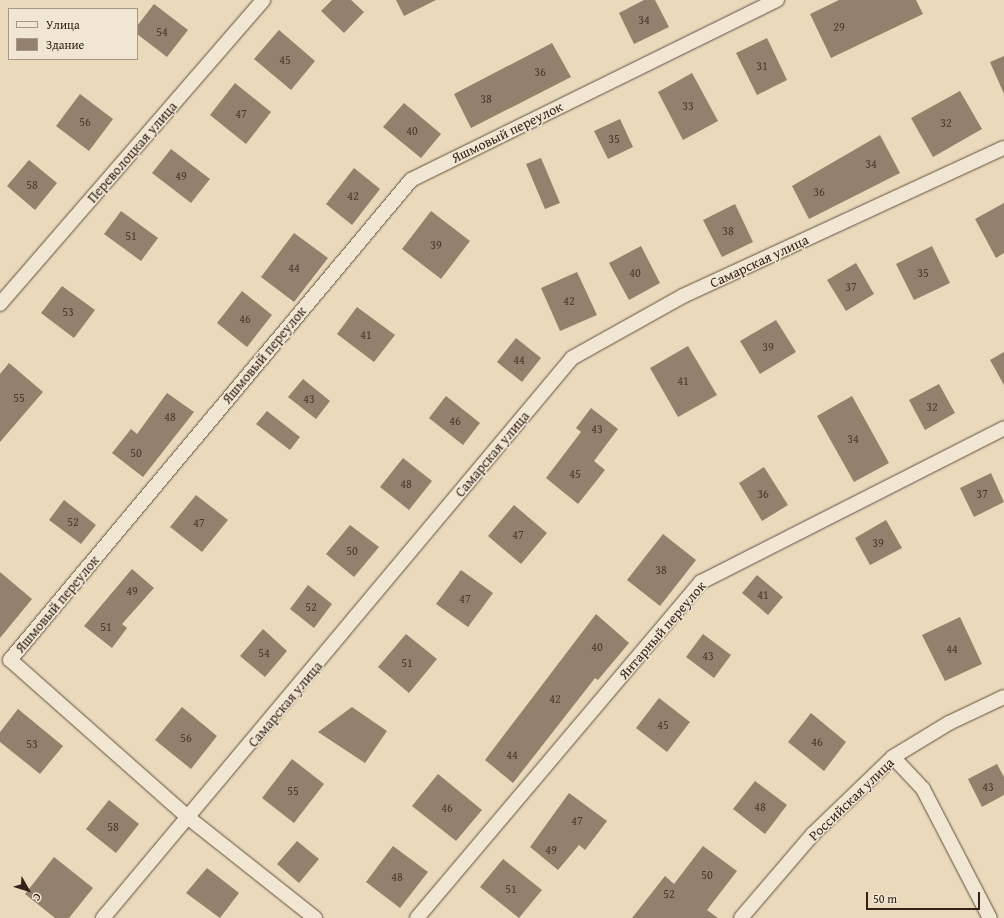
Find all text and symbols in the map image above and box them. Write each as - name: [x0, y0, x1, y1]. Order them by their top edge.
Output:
- legend: [8, 8, 138, 60]
- house number: 34: [638, 13, 650, 27]
- text: Улица: [46, 16, 80, 33]
- house number: 29: [833, 20, 845, 34]
- house number: 54: [156, 25, 168, 39]
- text: Здание: [46, 36, 84, 53]
- house number: 45: [279, 53, 291, 67]
- house number: 31: [756, 59, 768, 73]
- house number: 36: [534, 65, 546, 79]
- house number: 38: [480, 92, 492, 106]
- street label: Переволоцкая улица: [84, 98, 180, 206]
- street label: Яшмовый переулок: [449, 98, 565, 166]
- house number: 33: [682, 99, 694, 113]
- house number: 47: [235, 107, 247, 121]
- house number: 56: [79, 115, 91, 129]
- house number: 32: [940, 116, 952, 130]
- house number: 40: [406, 124, 418, 138]
- house number: 35: [608, 132, 620, 146]
- house number: 34: [865, 157, 877, 171]
- house number: 49: [175, 169, 187, 183]
- house number: 58: [26, 178, 38, 192]
- house number: 36: [813, 185, 825, 199]
- house number: 42: [347, 189, 359, 203]
- house number: 38: [722, 224, 734, 238]
- house number: 51: [125, 229, 137, 243]
- street label: Самарская улица: [707, 231, 811, 291]
- house number: 39: [430, 238, 442, 252]
- house number: 44: [288, 261, 300, 275]
- house number: 40: [629, 266, 641, 280]
- house number: 35: [917, 266, 929, 280]
- house number: 37: [845, 280, 857, 294]
- house number: 42: [563, 294, 575, 308]
- street label: Яшмовый переулок: [218, 303, 310, 407]
- house number: 53: [62, 305, 74, 319]
- house number: 46: [239, 312, 251, 326]
- house number: 41: [360, 328, 372, 342]
- house number: 39: [762, 340, 774, 354]
- house number: 44: [513, 353, 525, 367]
- house number: 41: [677, 374, 689, 388]
- house number: 55: [13, 391, 25, 405]
- house number: 43: [303, 392, 315, 406]
- house number: 32: [926, 400, 938, 414]
- street label: Самарская улица: [451, 408, 533, 500]
- house number: 48: [164, 410, 176, 424]
- house number: 46: [449, 414, 461, 428]
- house number: 43: [591, 422, 603, 436]
- house number: 34: [847, 432, 859, 446]
- house number: 50: [130, 446, 142, 460]
- house number: 45: [569, 467, 581, 481]
- house number: 48: [400, 477, 412, 491]
- house number: 36: [757, 487, 769, 501]
- house number: 37: [976, 487, 988, 501]
- house number: 52: [67, 515, 79, 529]
- house number: 47: [193, 516, 205, 530]
- house number: 47: [512, 528, 524, 542]
- house number: 39: [872, 536, 884, 550]
- house number: 50: [346, 544, 358, 558]
- street label: Яшмовый переулок: [11, 552, 103, 656]
- house number: 38: [655, 563, 667, 577]
- street label: Янтарный переулок: [615, 577, 709, 683]
- house number: 49: [126, 584, 138, 598]
- house number: 41: [757, 588, 769, 602]
- house number: 47: [459, 592, 471, 606]
- house number: 52: [305, 600, 317, 614]
- house number: 51: [100, 620, 112, 634]
- house number: 40: [591, 640, 603, 654]
- house number: 44: [946, 642, 958, 656]
- house number: 54: [258, 646, 270, 660]
- house number: 43: [702, 649, 714, 663]
- house number: 51: [401, 656, 413, 670]
- street label: Самарская улица: [244, 658, 326, 750]
- house number: 42: [549, 692, 561, 706]
- house number: 45: [657, 718, 669, 732]
- house number: 56: [180, 731, 192, 745]
- house number: 46: [811, 735, 823, 749]
- house number: 53: [26, 737, 38, 751]
- house number: 44: [506, 748, 518, 762]
- street label: Российская улица: [805, 754, 897, 844]
- house number: 43: [982, 780, 994, 794]
- house number: 55: [287, 784, 299, 798]
- house number: 48: [754, 800, 766, 814]
- house number: 46: [441, 801, 453, 815]
- house number: 47: [571, 814, 583, 828]
- house number: 58: [107, 820, 119, 834]
- house number: 49: [545, 843, 557, 857]
- house number: 50: [701, 868, 713, 882]
- north arrow: [8, 870, 48, 910]
- house number: 48: [391, 870, 403, 884]
- house number: 51: [505, 882, 517, 896]
- scale bar: [868, 884, 982, 910]
- house number: 52: [663, 887, 675, 901]
- text: С: [29, 890, 46, 905]
- text: 50 m: [873, 890, 897, 907]

